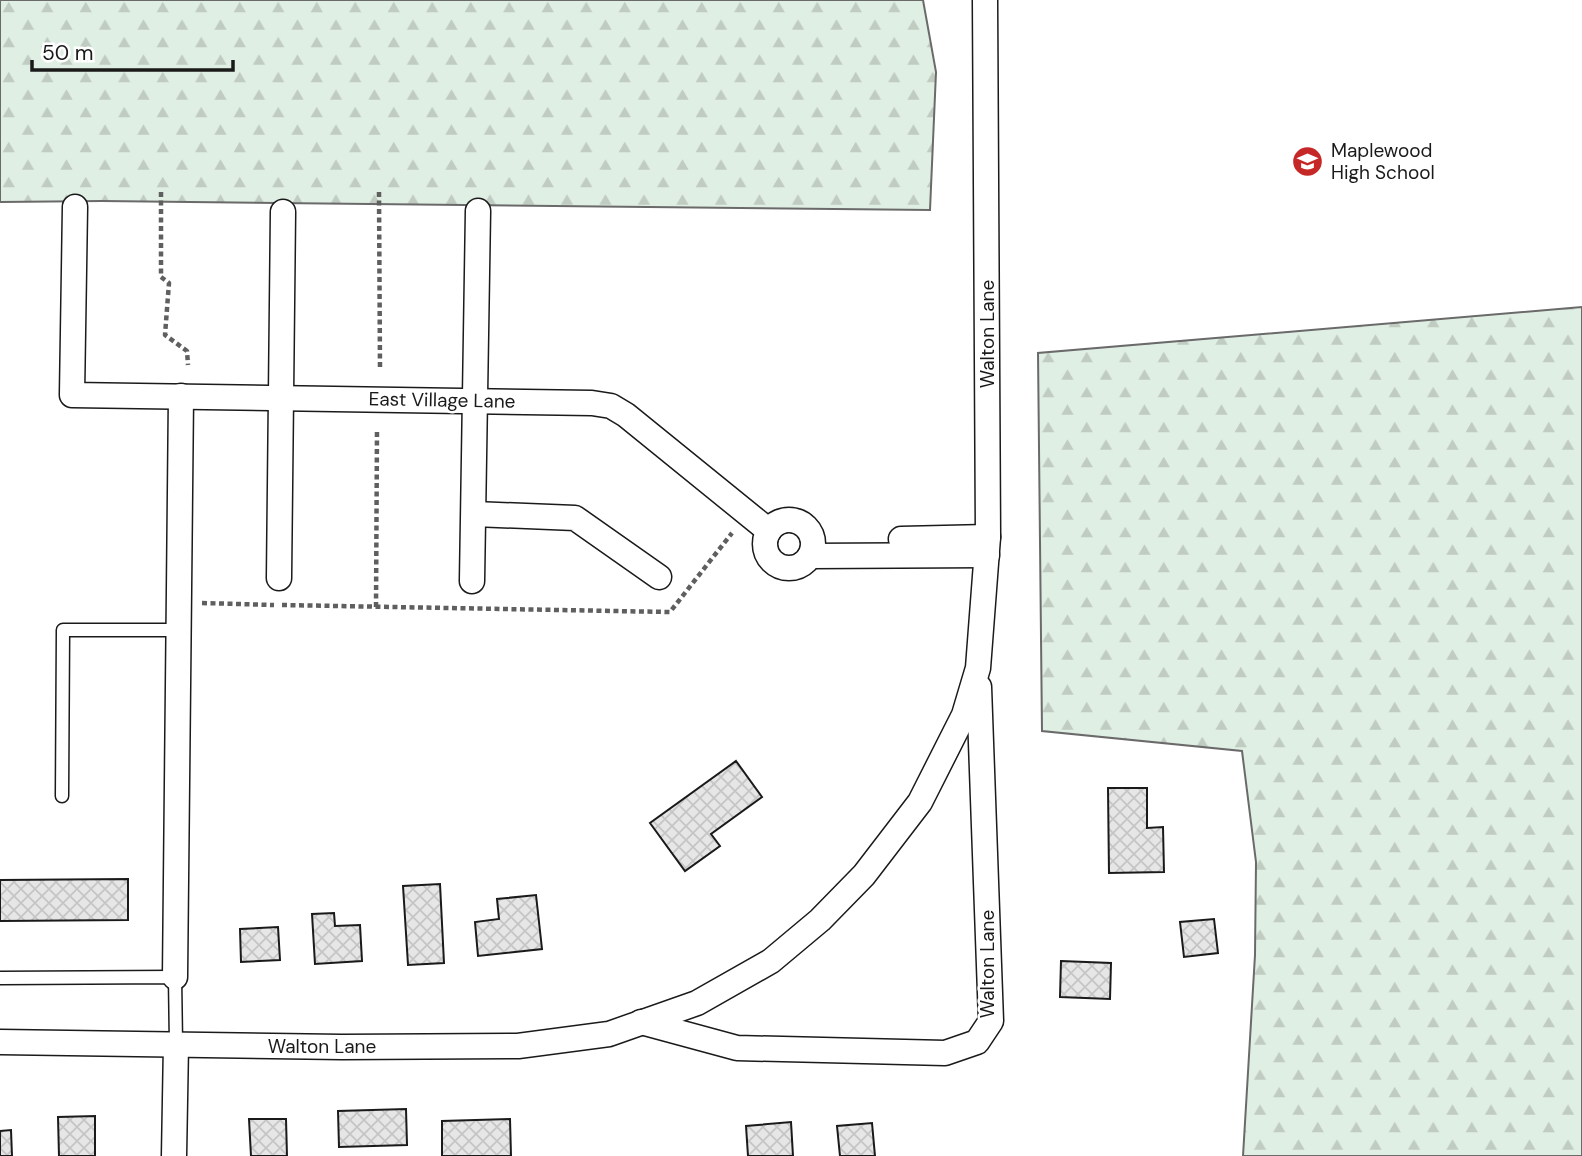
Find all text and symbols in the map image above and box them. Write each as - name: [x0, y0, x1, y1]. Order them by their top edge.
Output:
- scale bar: [32, 28, 233, 72]
- text: 50 m: [42, 39, 93, 67]
- place label: Maplewood High School: [1331, 138, 1435, 185]
- school or university icon: Maplewood High School: [1291, 144, 1325, 178]
- street label: Walton Lane: [975, 280, 1000, 388]
- street label: East Village Lane: [368, 386, 516, 414]
- street label: Walton Lane: [975, 910, 1000, 1018]
- street label: Walton Lane: [268, 1034, 376, 1059]

